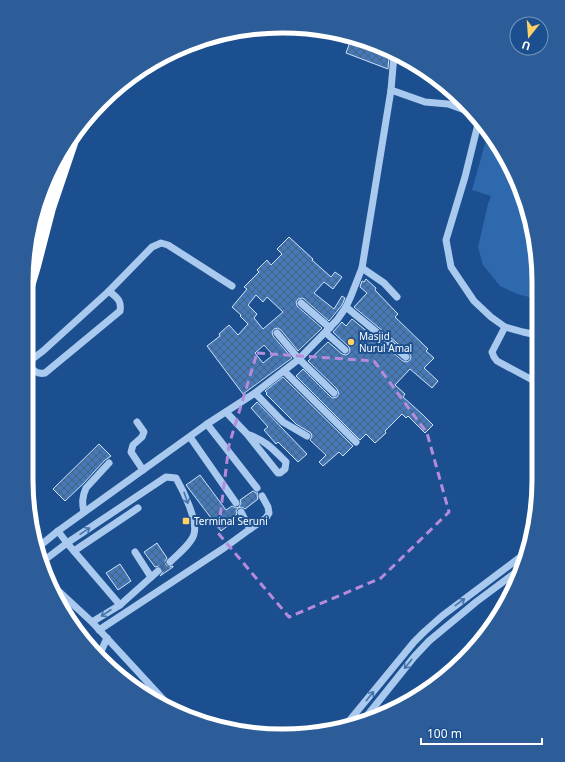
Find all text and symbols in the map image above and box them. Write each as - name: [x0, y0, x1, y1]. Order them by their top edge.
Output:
- north arrow: [509, 16, 549, 56]
- text: U: [520, 38, 532, 54]
- place label: Masjid Nurul Amal: [359, 329, 412, 355]
- marker: Masjid Nurul Amal: [346, 337, 356, 347]
- one-way arrow: [183, 491, 190, 504]
- place label: Terminal Seruni: [194, 514, 268, 528]
- marker: Terminal Seruni: [181, 516, 191, 526]
- one-way arrow: [79, 527, 90, 535]
- one-way arrow: [454, 598, 465, 607]
- one-way arrow: [101, 609, 112, 617]
- one-way arrow: [404, 659, 412, 670]
- one-way arrow: [366, 690, 375, 701]
- scale bar: [421, 720, 542, 746]
- text: 100 m: [427, 725, 462, 742]

